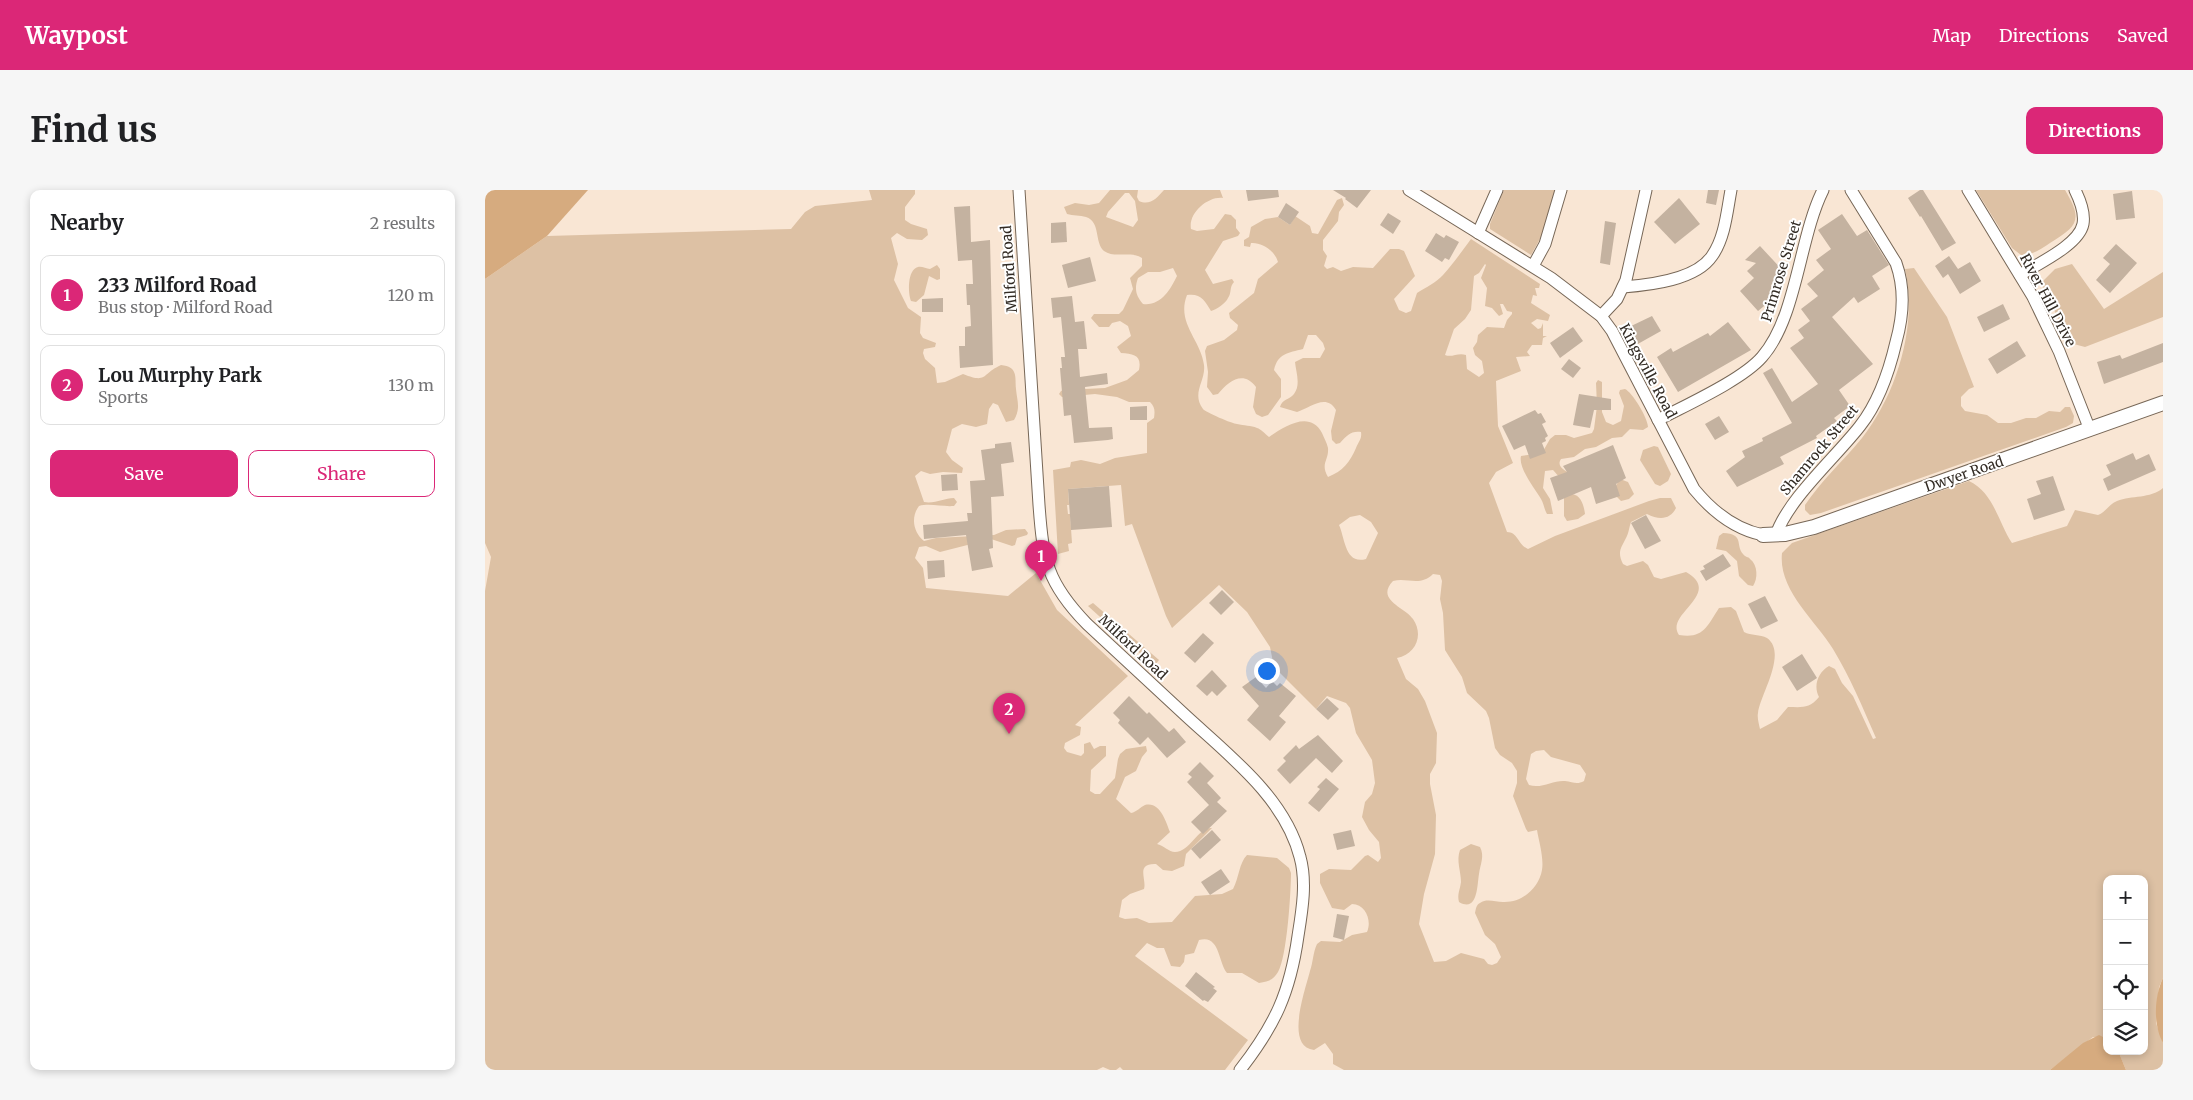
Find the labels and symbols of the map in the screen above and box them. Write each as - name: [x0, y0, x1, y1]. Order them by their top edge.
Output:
- street label: Primrose Street: [1757, 217, 1805, 324]
- street label: Milford Road: [997, 224, 1021, 313]
- street label: River Hill Drive: [2016, 250, 2080, 350]
- street label: Kingsville Road: [1615, 321, 1681, 422]
- street label: Shamrock Street: [1776, 401, 1862, 499]
- street label: Dwyer Road: [1922, 452, 2006, 496]
- pin: 1: [1025, 540, 1057, 581]
- street label: Milford Road: [1095, 611, 1172, 684]
- your location: [1254, 658, 1280, 684]
- pin: 2: [993, 693, 1025, 734]

